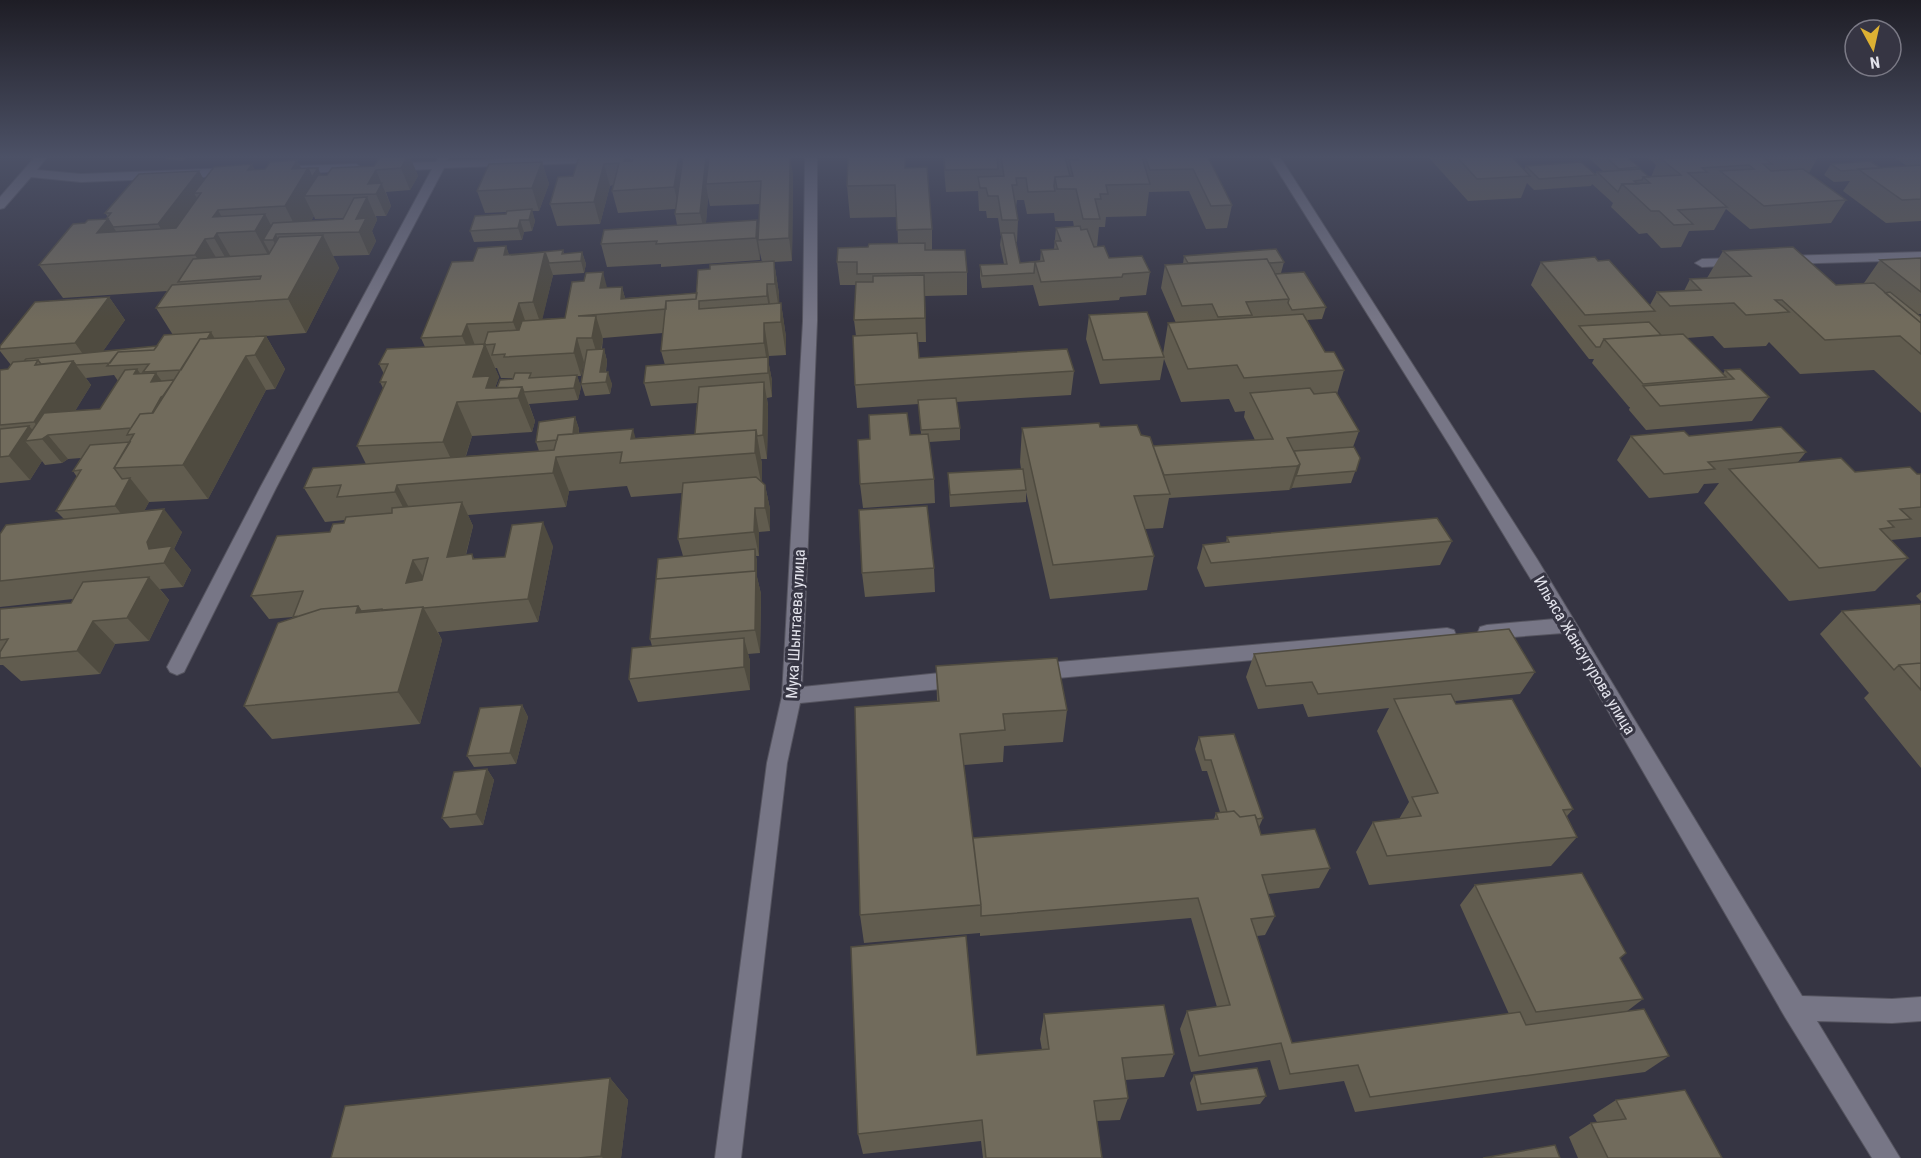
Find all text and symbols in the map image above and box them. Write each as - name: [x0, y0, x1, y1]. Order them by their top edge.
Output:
- north arrow: [1843, 18, 1903, 78]
- text: N: [1869, 52, 1881, 72]
- street label: Мука Шынтаева улица: [782, 549, 809, 699]
- street label: Ильяса Жансугурова улица: [1530, 573, 1639, 738]

